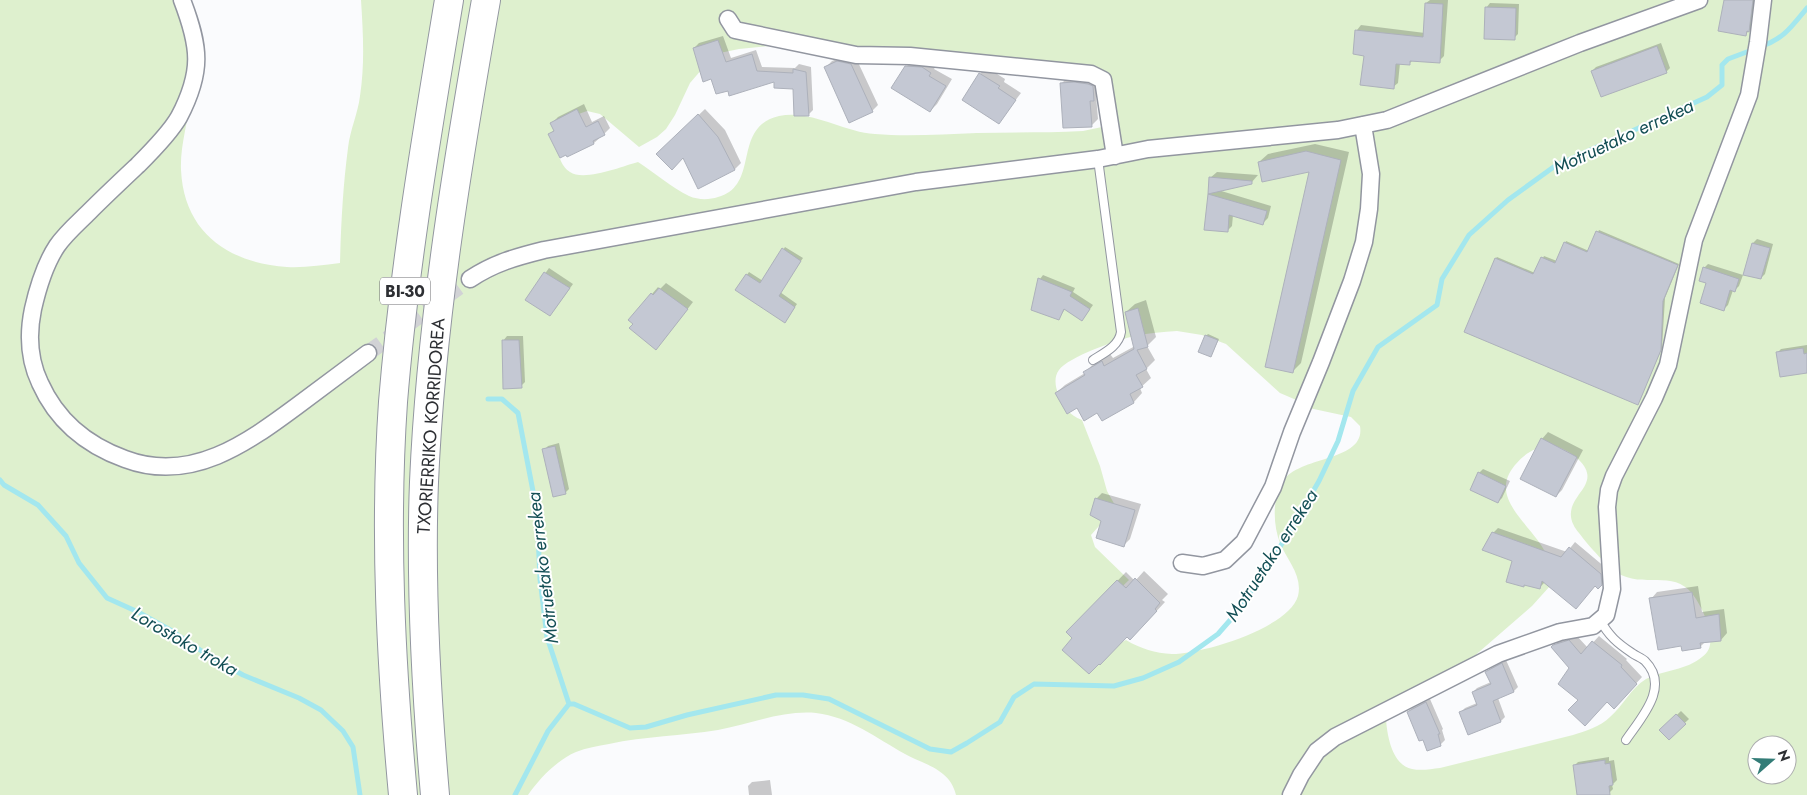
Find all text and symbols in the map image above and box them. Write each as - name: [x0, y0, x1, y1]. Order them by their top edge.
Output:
- water label: Motruetako errekea: [1548, 92, 1699, 181]
- road number: BI-30: [380, 278, 430, 304]
- street label: TXORIERRIKO KORRIDOREA: [410, 317, 452, 535]
- water label: Motruetako errekea: [1219, 483, 1325, 627]
- water label: Motruetako errekea: [520, 490, 565, 645]
- water label: Lorostoko troka: [126, 600, 244, 683]
- north arrow: [1747, 735, 1797, 785]
- text: N: [1773, 747, 1796, 764]

